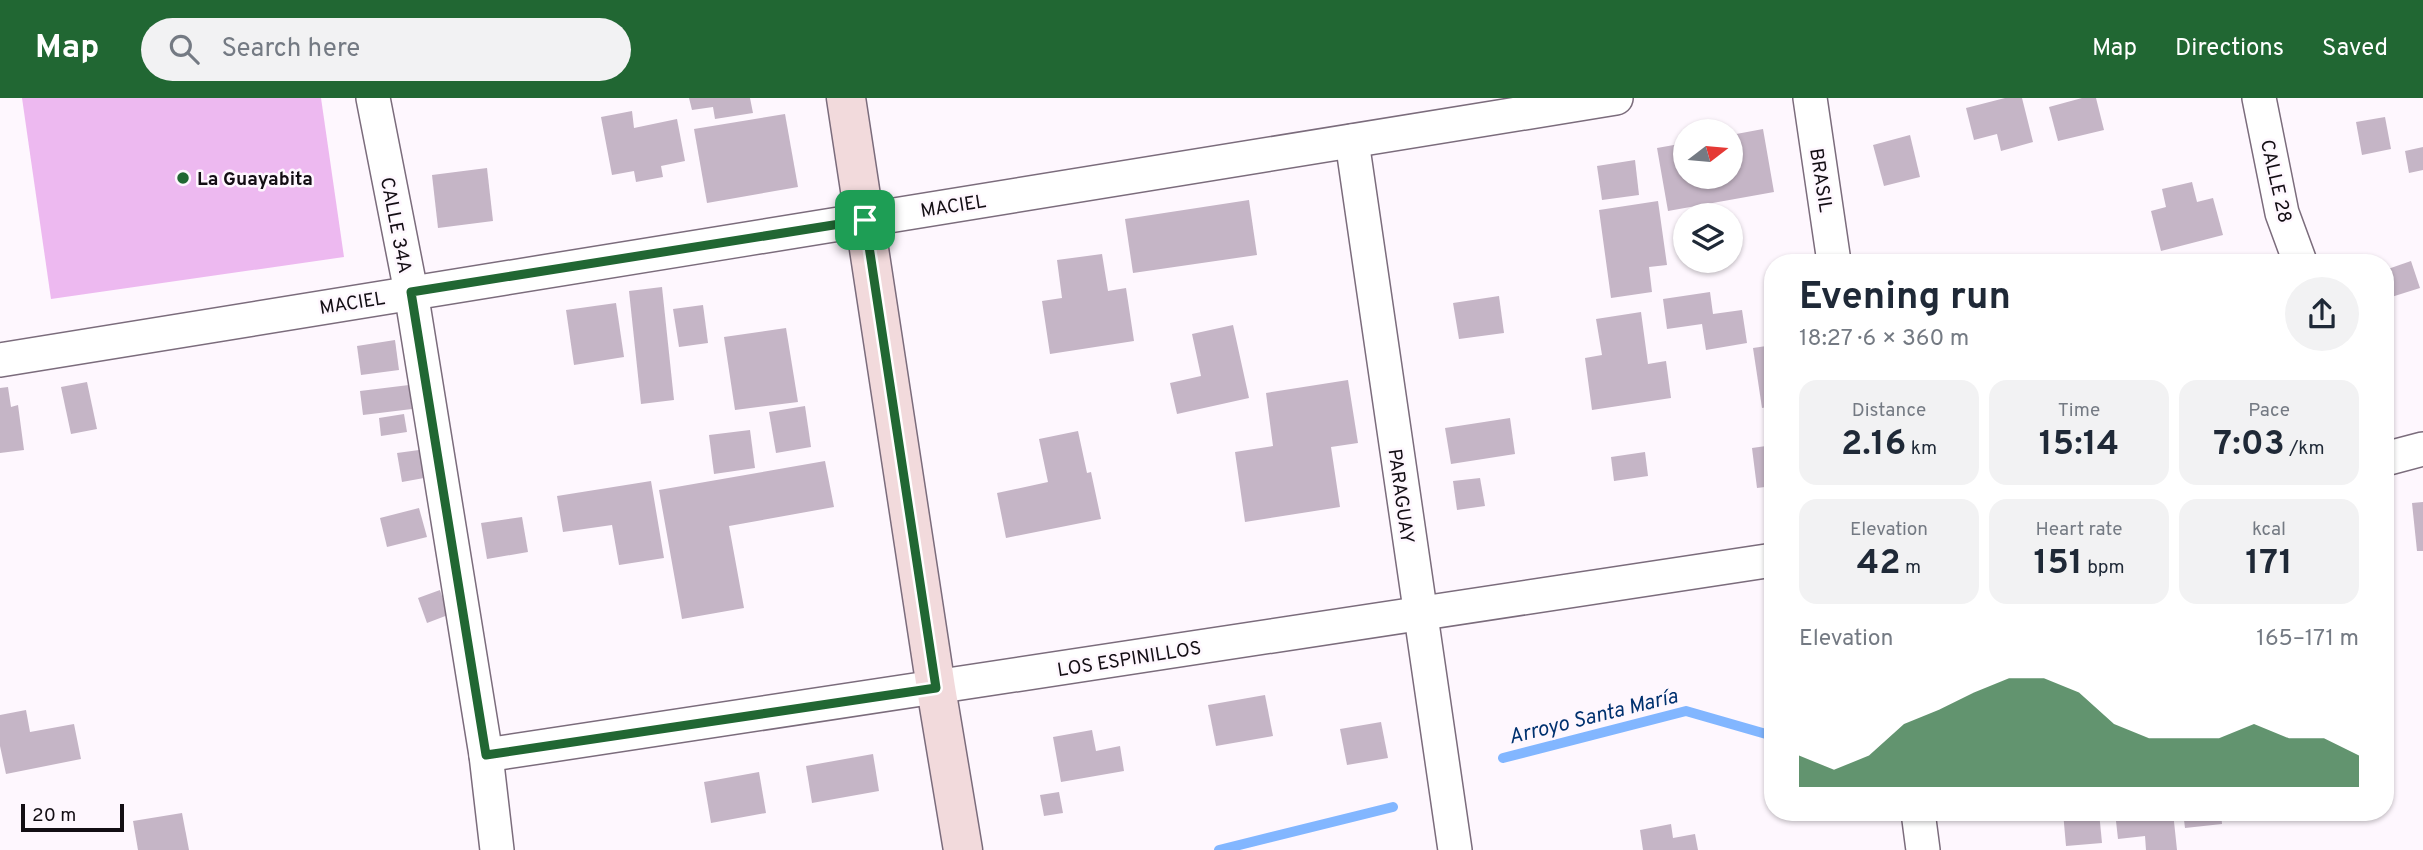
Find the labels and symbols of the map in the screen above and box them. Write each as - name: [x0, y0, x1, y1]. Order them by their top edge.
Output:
- north arrow: [1673, 119, 1743, 189]
- street label: CALLE 28: [2254, 137, 2296, 225]
- street label: BRASIL: [1803, 147, 1837, 214]
- place label: La Guayabita: [197, 168, 313, 192]
- marker: La Guayabita: [175, 170, 191, 186]
- street label: CALLE 34A: [374, 175, 416, 275]
- pin: [835, 190, 895, 250]
- street label: MACIEL: [919, 190, 988, 224]
- street label: MACIEL: [318, 287, 387, 321]
- street label: PARAGUAY: [1381, 447, 1419, 545]
- street label: LOS ESPINILLOS: [1056, 637, 1203, 683]
- water label: Arroyo Santa María: [1506, 683, 1681, 752]
- scale bar: [21, 801, 124, 833]

